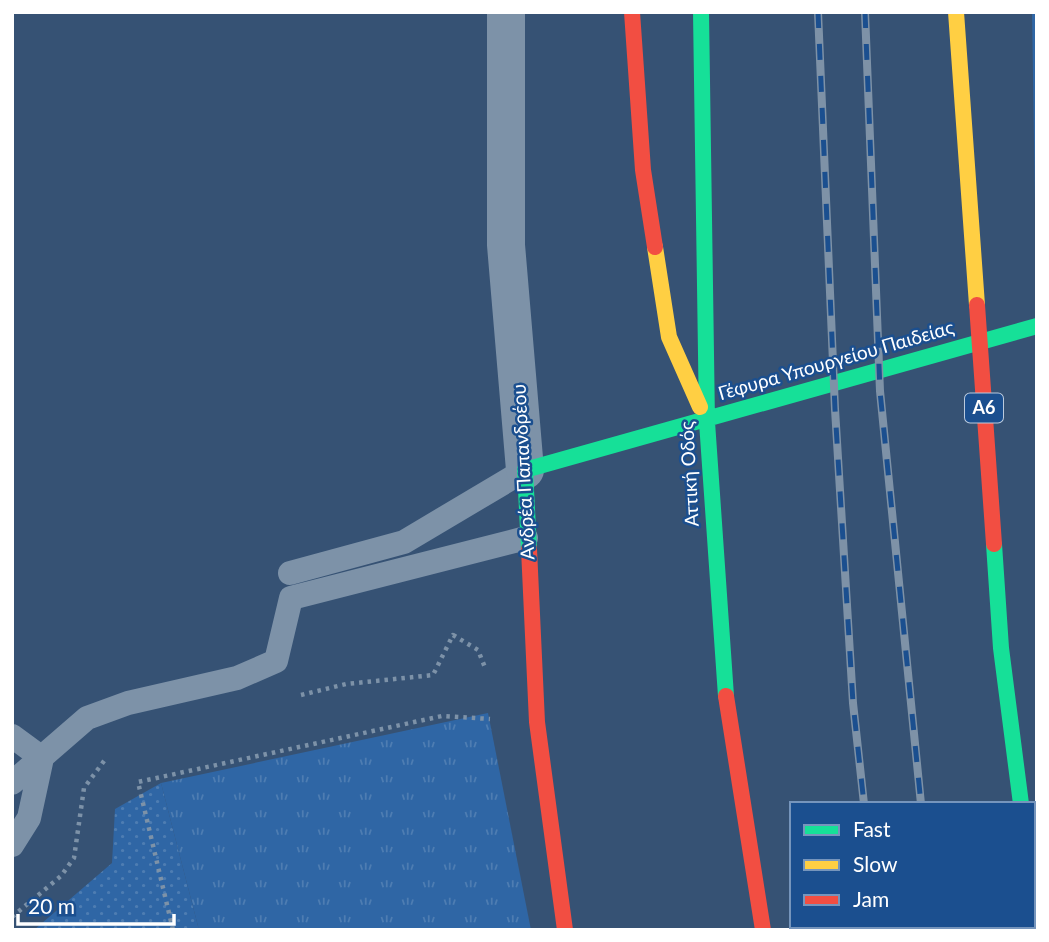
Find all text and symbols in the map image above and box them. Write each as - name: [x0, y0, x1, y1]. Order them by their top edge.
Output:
- street label: Γέφυρα Υπουργείου Παιδείας: [715, 315, 957, 404]
- street label: Ανδρέα Παπανδρέου: [506, 384, 539, 560]
- road number: Α6: [965, 394, 1003, 422]
- street label: Αττική Οδός: [674, 421, 703, 527]
- legend: [790, 802, 1035, 928]
- text: Fast: [853, 816, 891, 841]
- text: Slow: [853, 851, 898, 876]
- scale bar: [18, 883, 173, 927]
- text: Jam: [853, 886, 889, 911]
- text: 20 m: [28, 893, 75, 918]

